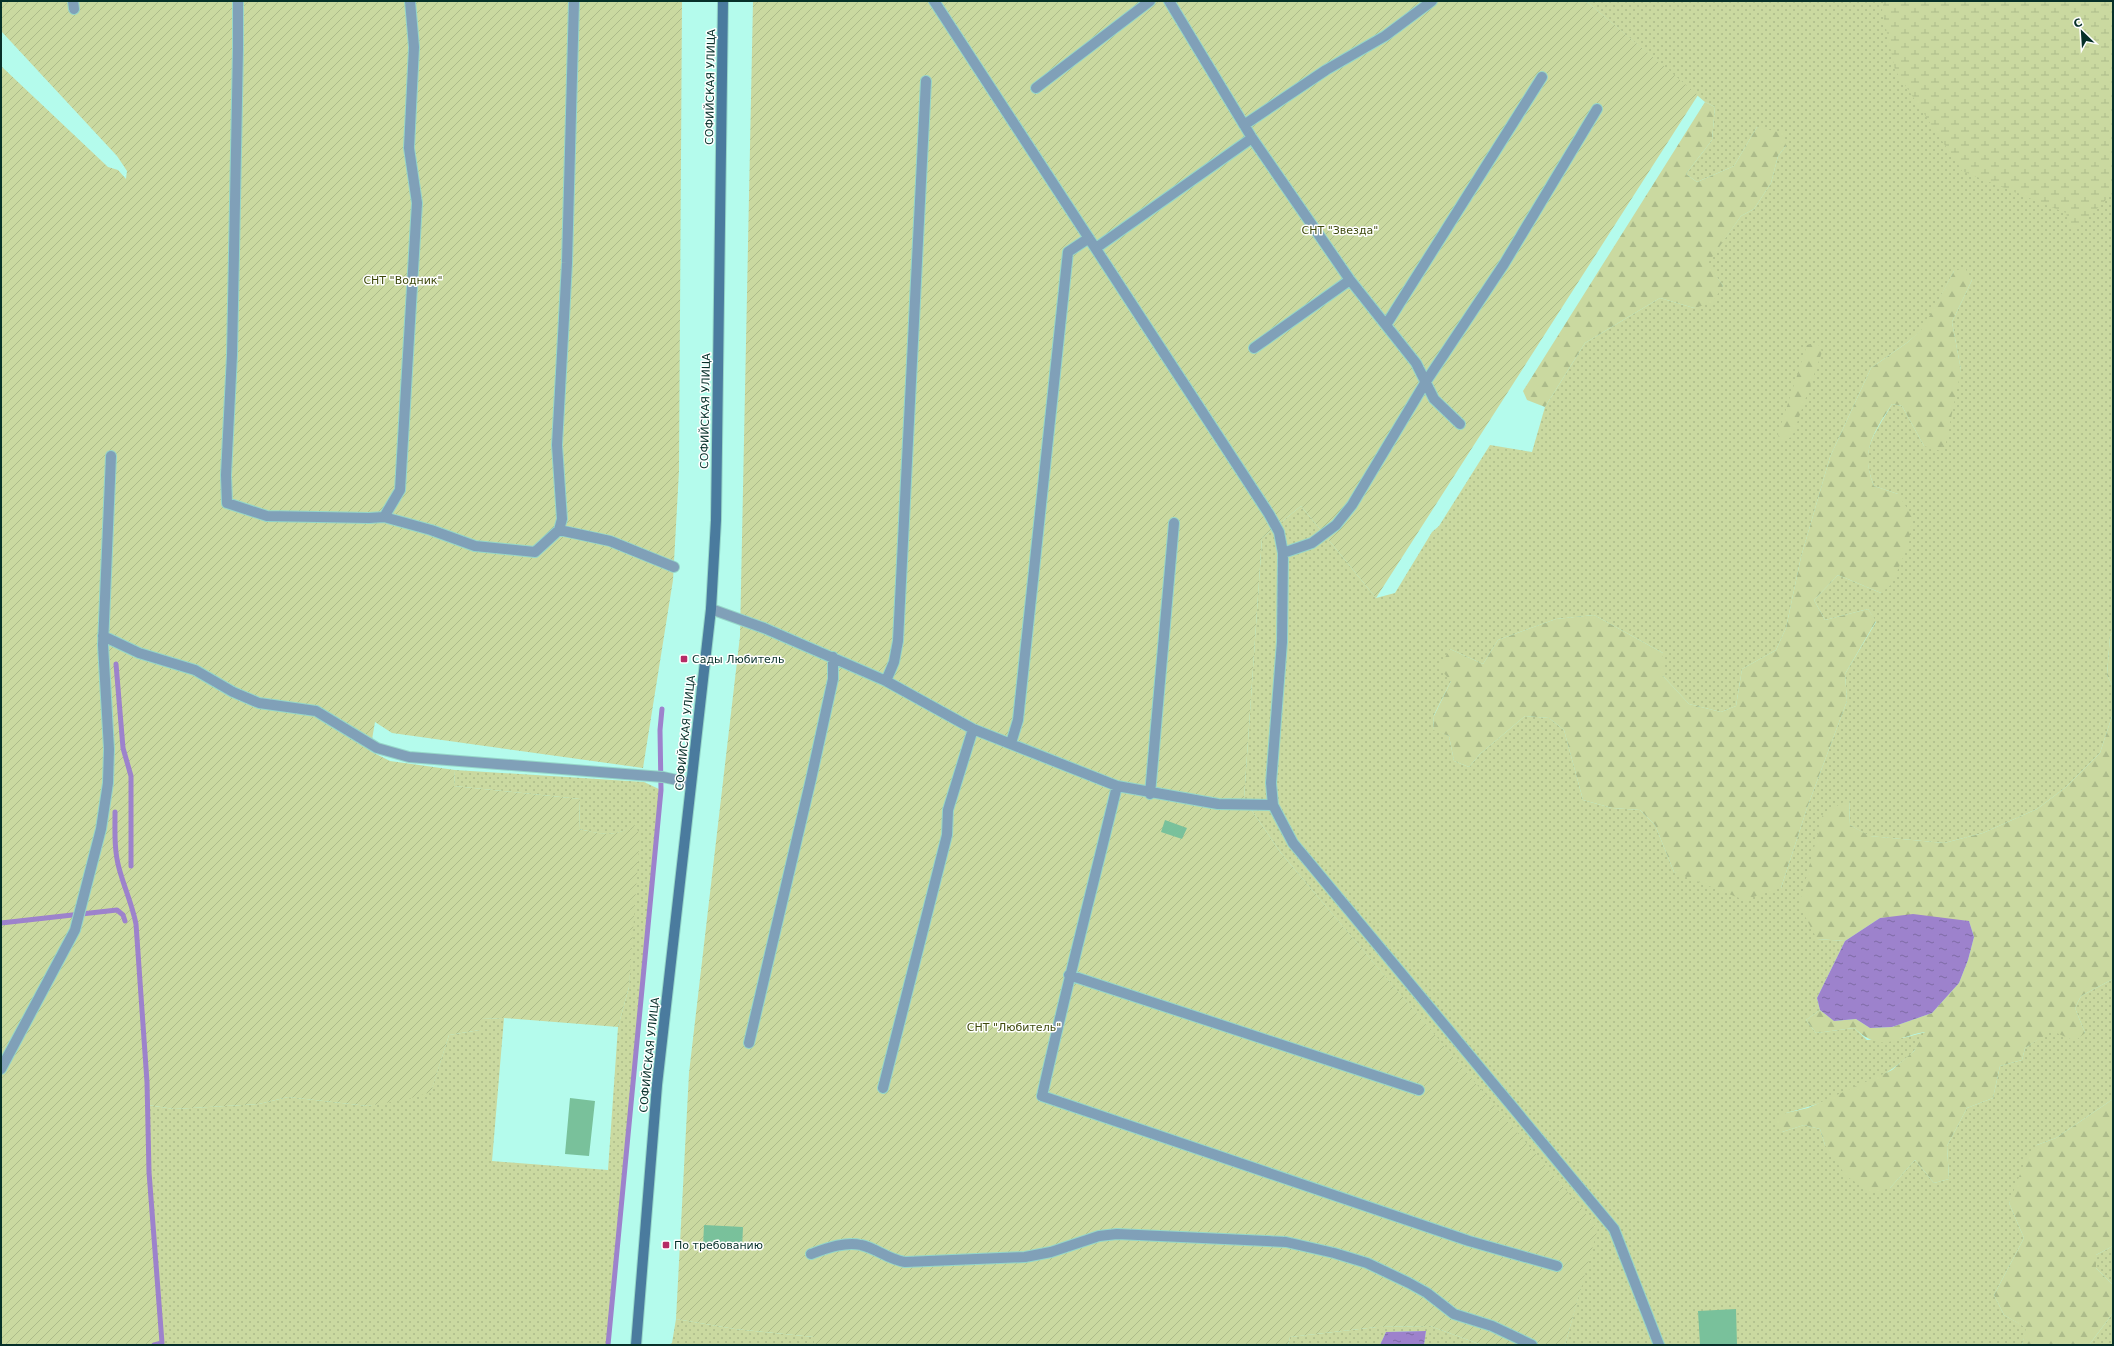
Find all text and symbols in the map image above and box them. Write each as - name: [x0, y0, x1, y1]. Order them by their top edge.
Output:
- north arrow: [2062, 12, 2102, 52]
- text: С: [2072, 16, 2084, 31]
- street label: СОФИЙСКАЯ УЛИЦА: [703, 29, 718, 145]
- park label: СНТ "Звезда": [1302, 224, 1378, 237]
- park label: СНТ "Водник": [363, 274, 443, 287]
- street label: СОФИЙСКАЯ УЛИЦА: [698, 353, 713, 469]
- place label: Сады Любитель: [692, 653, 784, 666]
- marker: Сады Любитель: [679, 654, 689, 664]
- street label: СОФИЙСКАЯ УЛИЦА: [673, 674, 698, 791]
- street label: СОФИЙСКАЯ УЛИЦА: [637, 996, 662, 1113]
- park label: СНТ "Любитель": [967, 1021, 1061, 1034]
- place label: По требованию: [674, 1239, 763, 1252]
- marker: По требованию: [661, 1240, 671, 1250]

